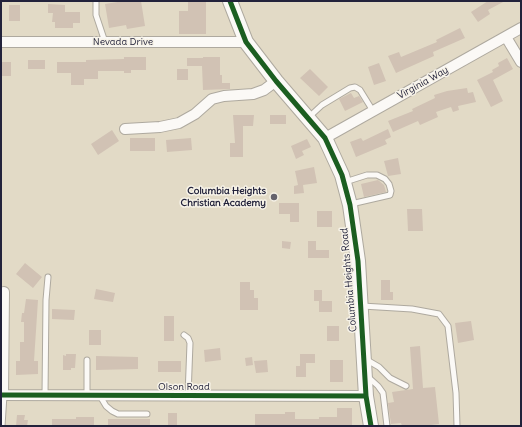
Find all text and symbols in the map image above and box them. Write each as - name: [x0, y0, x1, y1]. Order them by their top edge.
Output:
- street label: Nevada Drive: [93, 36, 153, 48]
- street label: Virginia Way: [395, 64, 451, 102]
- place label: Columbia Heights Christian Academy: [181, 185, 266, 208]
- marker: Columbia Heights Christian Academy: [269, 192, 279, 202]
- street label: Columbia Heights Road: [338, 227, 360, 333]
- street label: Olson Road: [158, 381, 210, 393]

